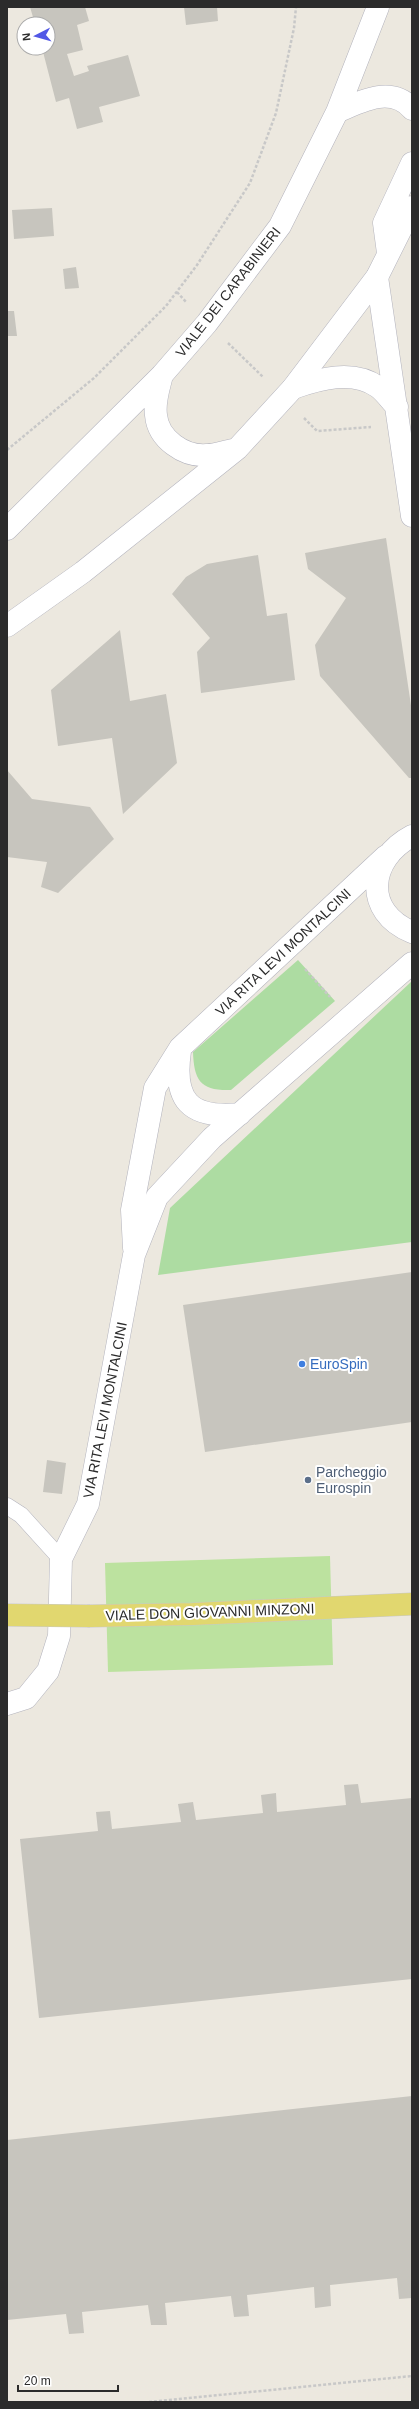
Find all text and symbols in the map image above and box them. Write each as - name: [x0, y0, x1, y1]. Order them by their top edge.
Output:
- north arrow: [16, 16, 56, 56]
- text: N: [20, 32, 32, 42]
- street label: VIALE DEI CARABINIERI: [172, 224, 284, 360]
- street label: VIA RITA LEVI MONTALCINI: [212, 885, 354, 1019]
- street label: VIA RITA LEVI MONTALCINI: [80, 1321, 130, 1499]
- place label: EuroSpin: [310, 1356, 368, 1372]
- marker: EuroSpin: [297, 1359, 307, 1369]
- place label: Parcheggio Eurospin: [316, 1464, 387, 1496]
- marker: Parcheggio Eurospin: [303, 1475, 313, 1485]
- street label: VIALE DON GIOVANNI MINZONI: [105, 1600, 315, 1624]
- scale bar: [18, 2367, 118, 2393]
- text: 20 m: [24, 2374, 51, 2388]

